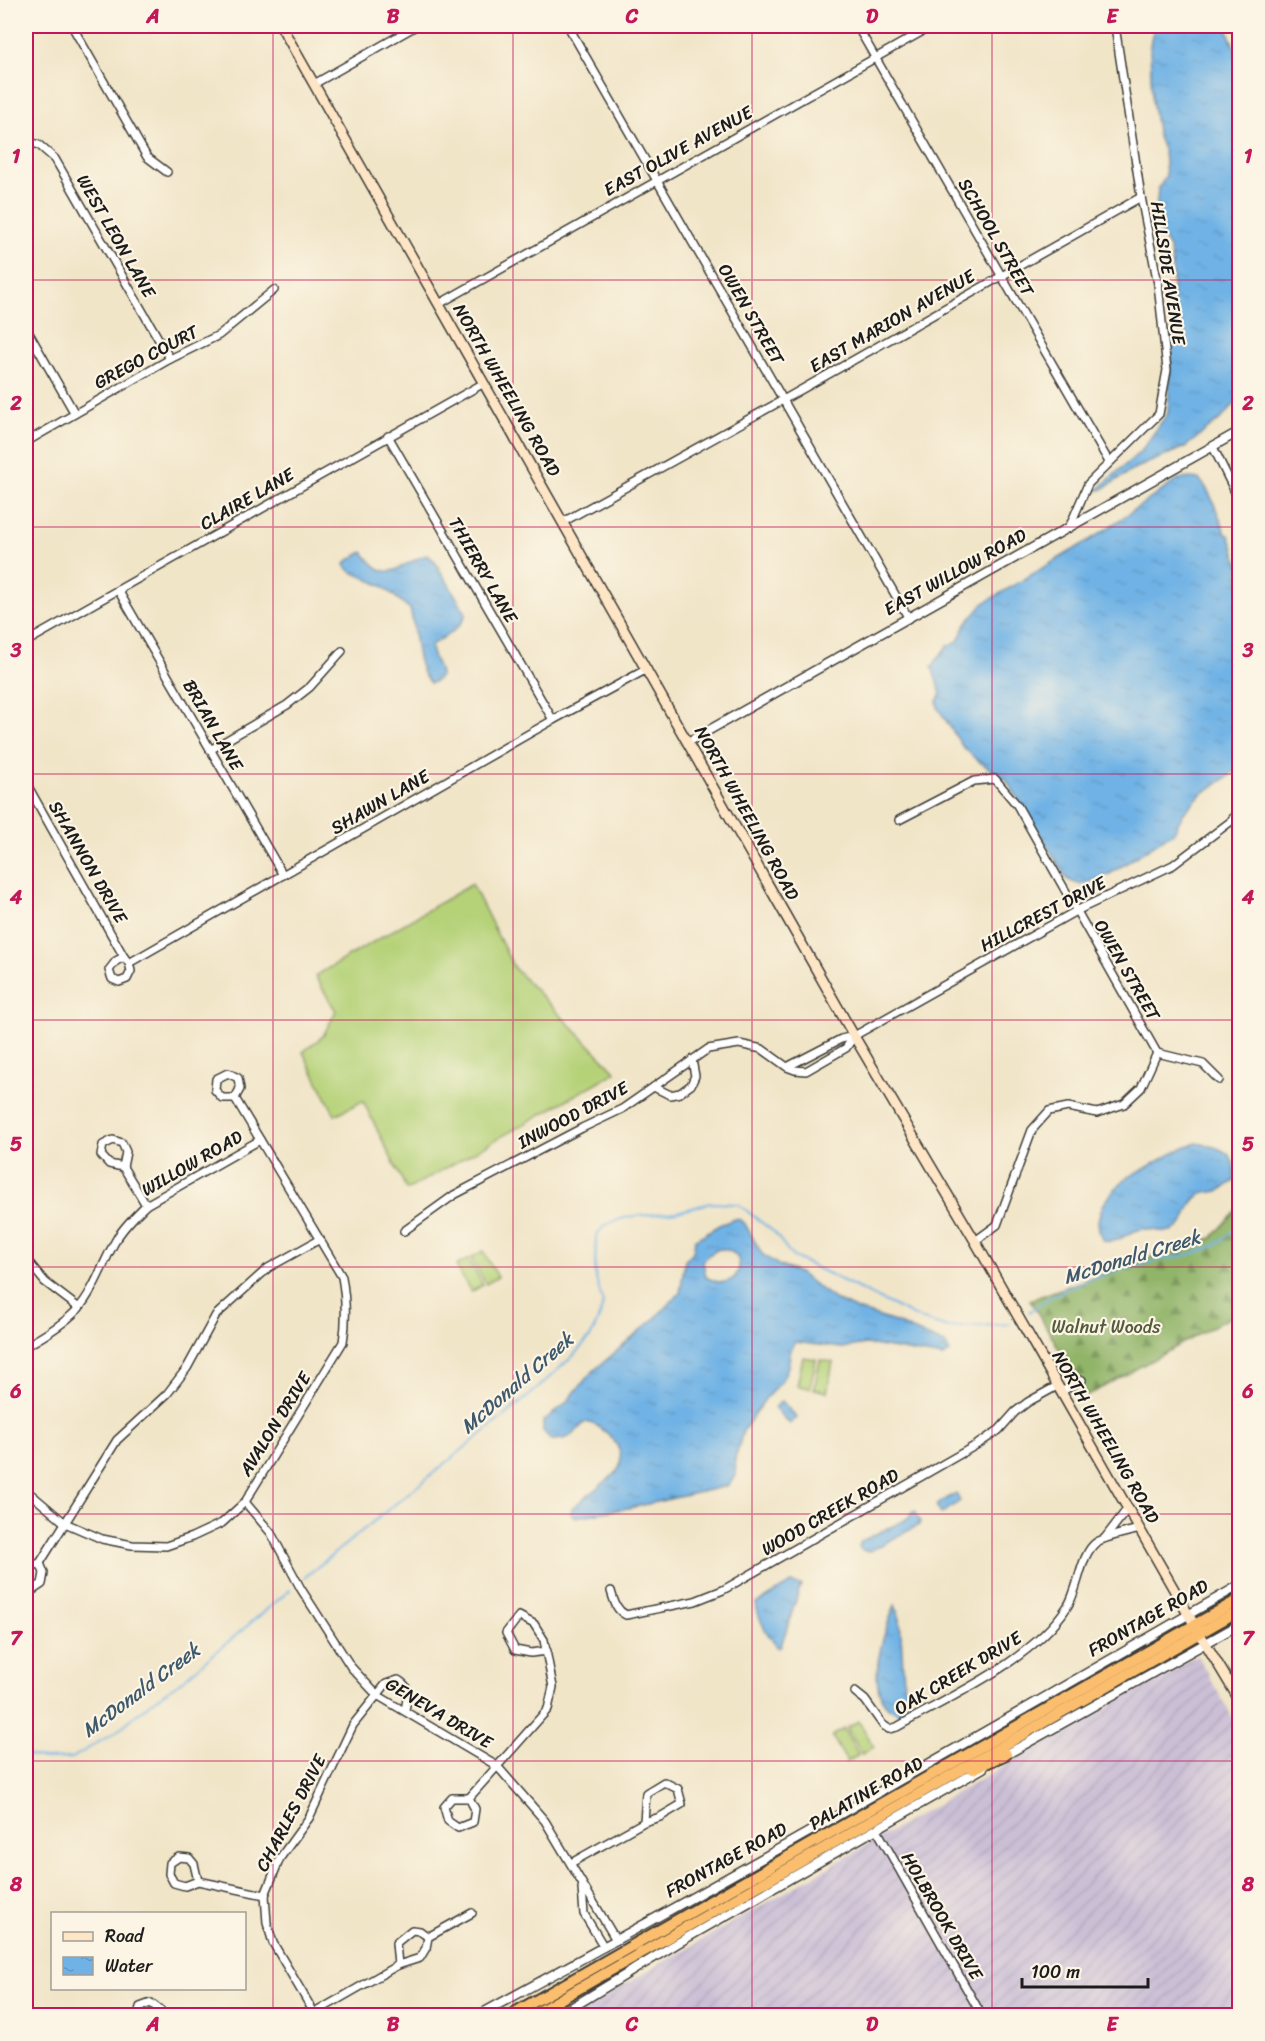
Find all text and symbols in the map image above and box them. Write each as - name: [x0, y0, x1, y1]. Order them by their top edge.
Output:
- text: A: [145, 0, 160, 34]
- text: B: [387, 0, 400, 34]
- text: C: [625, 0, 639, 34]
- text: D: [866, 0, 879, 34]
- text: E: [1106, 0, 1119, 34]
- street label: EAST OLIVE AVENUE: [597, 96, 759, 205]
- text: 1: [12, 139, 21, 174]
- text: 1: [1244, 139, 1253, 174]
- street label: WEST LEON LANE: [67, 168, 165, 305]
- street label: SCHOOL STREET: [949, 172, 1044, 304]
- street label: HILLSIDE AVENUE: [1141, 199, 1195, 348]
- street label: OWEN STREET: [709, 257, 793, 372]
- street label: EAST MARION AVENUE: [803, 260, 982, 382]
- street label: NORTH WHEELING ROAD: [444, 297, 570, 483]
- street label: GREGO COURT: [88, 316, 205, 398]
- text: 2: [9, 386, 22, 421]
- text: 2: [1241, 386, 1254, 421]
- street label: CLAIRE LANE: [193, 458, 301, 539]
- street label: THIERRY LANE: [439, 511, 527, 630]
- street label: EAST WILLOW ROAD: [877, 519, 1033, 625]
- text: 3: [10, 633, 22, 668]
- text: 3: [1242, 633, 1254, 668]
- street label: BRIAN LANE: [174, 673, 253, 778]
- street label: NORTH WHEELING ROAD: [686, 720, 809, 907]
- street label: SHAWN LANE: [324, 760, 437, 843]
- street label: SHANNON DRIVE: [40, 794, 137, 931]
- street label: HILLCREST DRIVE: [974, 867, 1113, 961]
- text: 4: [9, 880, 23, 915]
- text: 4: [1241, 880, 1255, 915]
- street label: OWEN STREET: [1085, 913, 1169, 1028]
- street label: INWOOD DRIVE: [511, 1072, 635, 1158]
- street label: WILLOW ROAD: [135, 1121, 249, 1205]
- text: 5: [10, 1127, 22, 1162]
- text: 5: [1242, 1127, 1254, 1162]
- water label: McDonald Creek: [1059, 1219, 1206, 1294]
- park label: Walnut Woods: [1051, 1311, 1161, 1343]
- water label: McDonald Creek: [452, 1322, 583, 1443]
- street label: NORTH WHEELING ROAD: [1043, 1344, 1169, 1530]
- street label: AVALON DRIVE: [230, 1365, 320, 1484]
- text: 6: [9, 1374, 22, 1409]
- text: 6: [1241, 1374, 1254, 1409]
- street label: WOOD CREEK ROAD: [755, 1459, 905, 1565]
- street label: FRONTAGE ROAD: [1081, 1570, 1215, 1666]
- text: 7: [10, 1621, 23, 1656]
- text: 7: [1242, 1621, 1255, 1656]
- street label: OAK CREEK DRIVE: [888, 1622, 1029, 1724]
- water label: McDonald Creek: [74, 1632, 209, 1747]
- street label: GENEVA DRIVE: [379, 1668, 500, 1758]
- street label: PALATINE ROAD: [803, 1747, 930, 1839]
- street label: CHARLES DRIVE: [247, 1748, 336, 1877]
- street label: FRONTAGE ROAD: [659, 1813, 793, 1907]
- street label: HOLBROOK DRIVE: [892, 1846, 992, 1987]
- text: 8: [9, 1867, 23, 1902]
- text: 8: [1241, 1867, 1255, 1902]
- legend: [51, 1912, 246, 1990]
- text: Road: [105, 1920, 145, 1952]
- text: Water: [105, 1950, 154, 1982]
- scale bar: [1022, 1951, 1148, 1989]
- text: 100 m: [1031, 1956, 1080, 1988]
- text: A: [145, 2007, 160, 2041]
- text: B: [387, 2007, 400, 2041]
- text: C: [625, 2007, 639, 2041]
- text: D: [866, 2007, 879, 2041]
- text: E: [1106, 2007, 1119, 2041]

